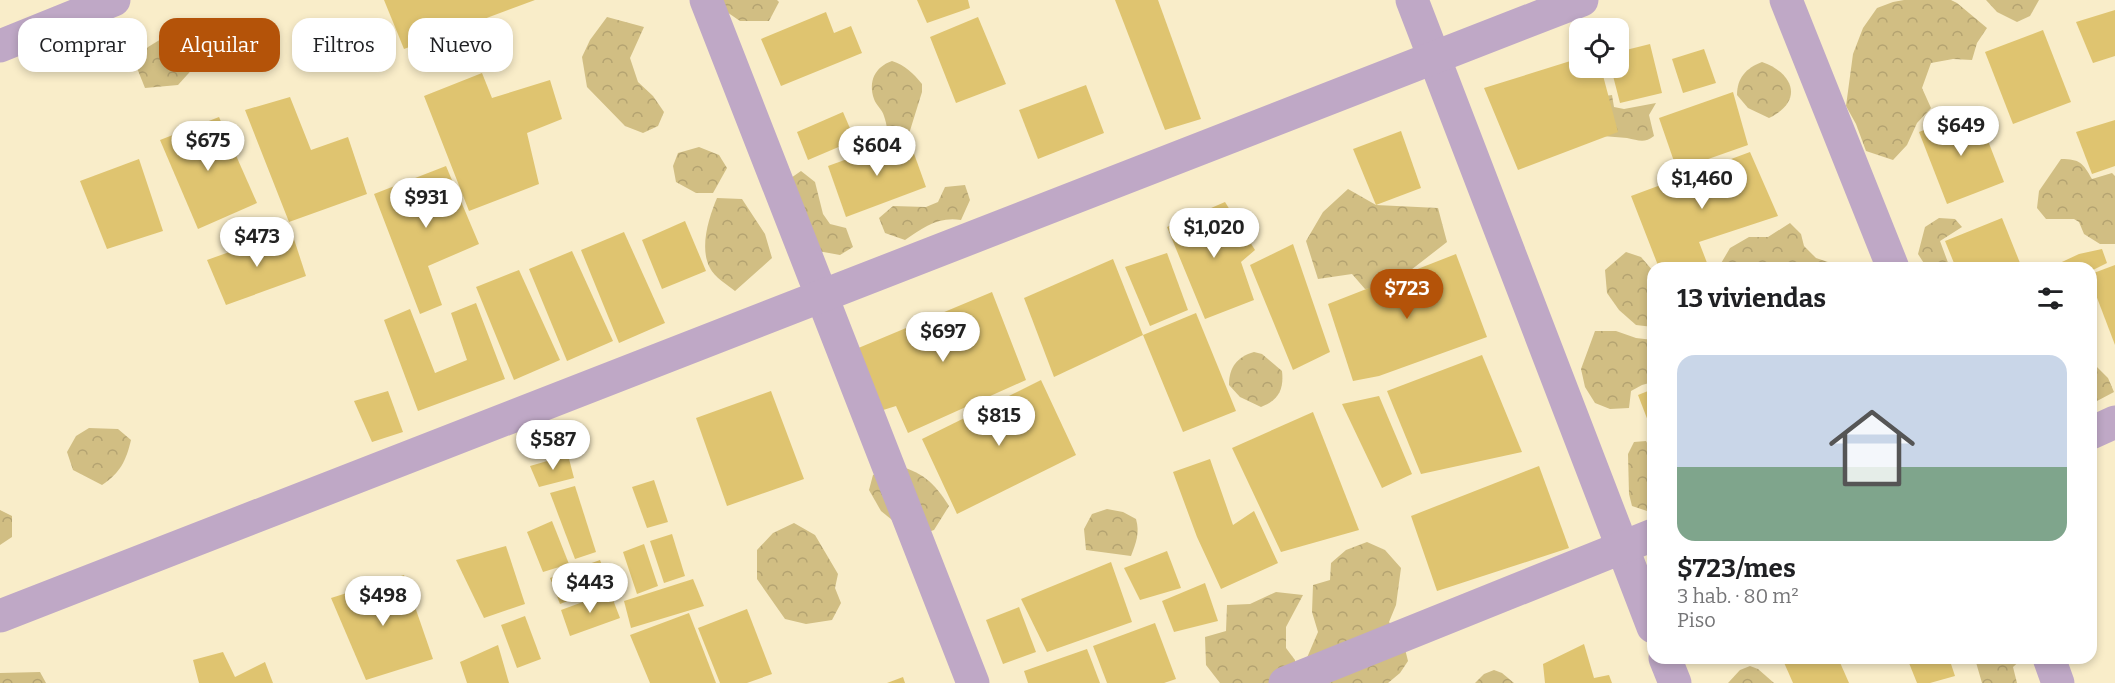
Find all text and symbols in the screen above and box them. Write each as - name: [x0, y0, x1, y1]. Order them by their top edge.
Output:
- chip: Comprar: [18, 18, 147, 72]
- chip: Alquilar: [159, 18, 280, 72]
- chip: Filtros: [292, 18, 396, 72]
- chip: Nuevo: [408, 18, 513, 72]
- map controls: [1569, 18, 1629, 78]
- button: locate: [1569, 18, 1629, 78]
- pin: $649: [1925, 106, 1997, 157]
- text: $649: [1937, 113, 1985, 137]
- pin: $675: [172, 121, 244, 172]
- pin: $604: [841, 126, 913, 177]
- text: $675: [185, 128, 231, 152]
- text: $604: [853, 133, 901, 157]
- pin: $1,460: [1653, 159, 1751, 210]
- text: $1,460: [1671, 166, 1733, 190]
- pin: $931: [390, 178, 462, 229]
- text: $931: [404, 185, 448, 209]
- pin: $1,020: [1165, 208, 1263, 259]
- text: $1,020: [1183, 215, 1245, 239]
- pin: $473: [221, 217, 293, 268]
- text: $473: [234, 224, 280, 248]
- pin: $723: [1371, 269, 1443, 320]
- text: $723: [1384, 276, 1430, 300]
- icon: filters: [2034, 282, 2067, 315]
- text: 13 viviendas: [1677, 283, 1826, 314]
- pin: $697: [907, 312, 979, 363]
- text: $697: [920, 319, 966, 343]
- icon: home: [1818, 394, 1926, 502]
- pin: $815: [963, 396, 1035, 447]
- text: $815: [977, 403, 1021, 427]
- pin: $587: [517, 420, 589, 471]
- text: $587: [530, 427, 576, 451]
- text: $723/mes: [1677, 553, 1796, 584]
- pin: $443: [554, 563, 626, 614]
- text: $443: [566, 570, 614, 594]
- pin: $498: [347, 576, 419, 627]
- text: $498: [359, 583, 407, 607]
- text: 3 hab. · 80 m²: [1677, 584, 1799, 608]
- text: Piso: [1677, 608, 1716, 632]

